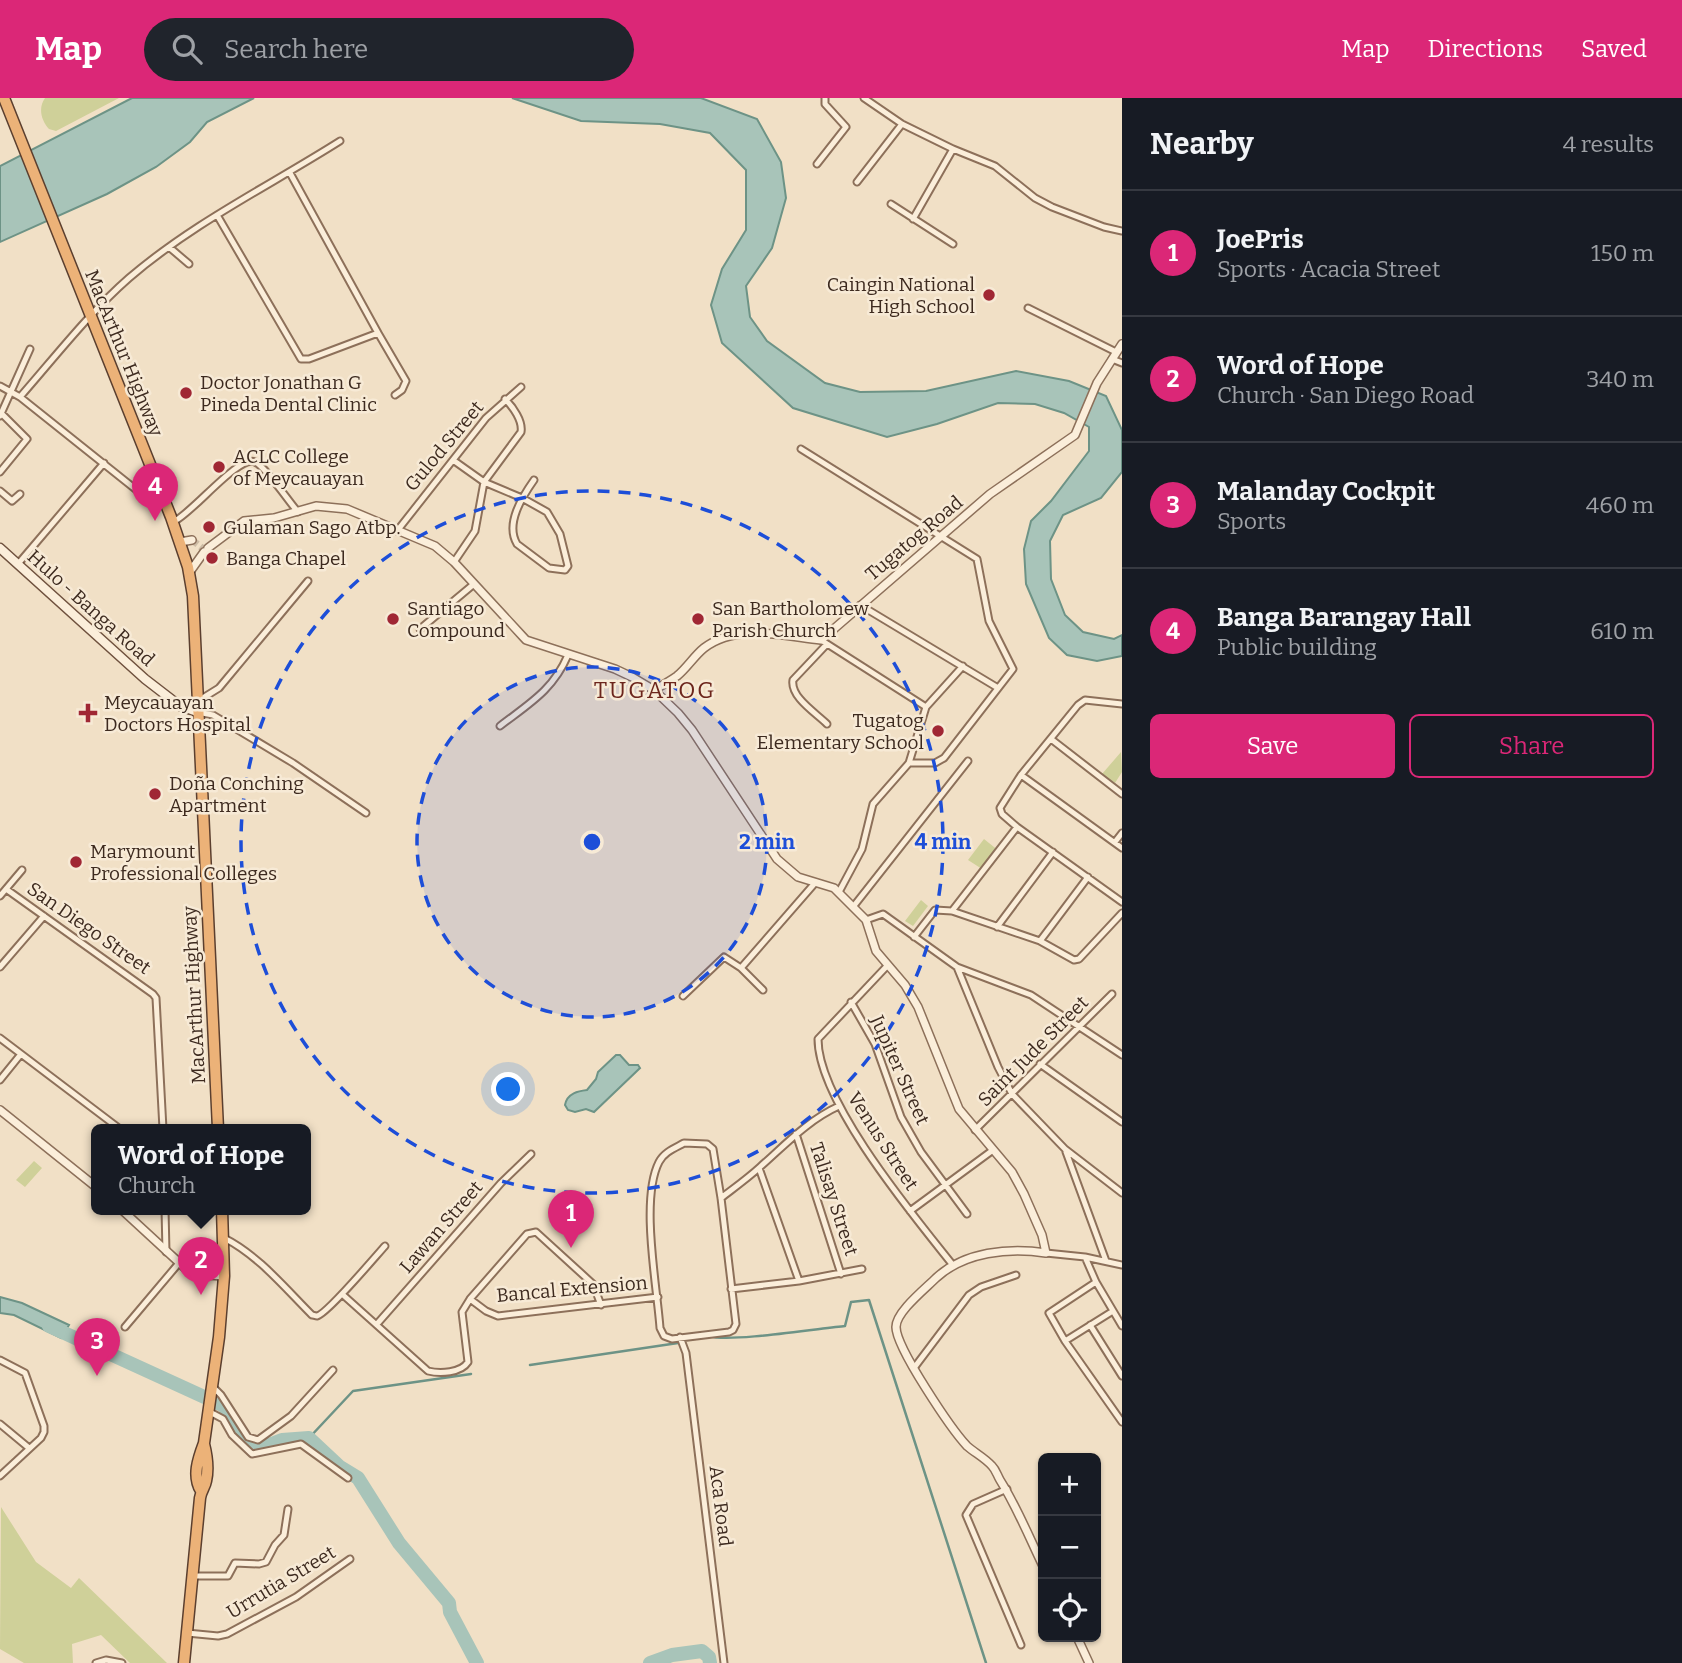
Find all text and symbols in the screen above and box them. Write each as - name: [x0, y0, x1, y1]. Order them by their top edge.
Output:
- search box: [144, 18, 634, 81]
- text: Map: [35, 29, 102, 69]
- icon: search: [168, 30, 206, 68]
- text: Search here: [224, 34, 368, 65]
- text: Map: [1341, 35, 1390, 63]
- text: Directions: [1428, 35, 1543, 63]
- text: Saved: [1581, 35, 1647, 63]
- text: Nearby: [1150, 126, 1254, 162]
- text: 4 results: [1563, 130, 1654, 158]
- text: JoePris: [1217, 224, 1304, 255]
- text: 1: [1168, 239, 1178, 267]
- text: 150 m: [1591, 239, 1654, 267]
- text: Sports · Acacia Street: [1217, 255, 1440, 283]
- street label: MacArthur Highway: [80, 266, 168, 441]
- place label: Caingin National High School: [827, 273, 975, 318]
- marker: Caingin National High School: [981, 287, 997, 303]
- text: Word of Hope: [1217, 350, 1384, 381]
- text: 2: [1167, 365, 1179, 393]
- text: 340 m: [1586, 365, 1654, 393]
- place label: Doctor Jonathan G Pineda Dental Clinic: [200, 371, 377, 416]
- text: Church · San Diego Road: [1217, 381, 1474, 409]
- marker: Doctor Jonathan G Pineda Dental Clinic: [178, 385, 194, 401]
- street label: Gulod Street: [400, 396, 488, 496]
- place label: ACLC College of Meycauayan: [233, 445, 364, 490]
- marker: ACLC College of Meycauayan: [211, 459, 227, 475]
- pin: 4: [132, 463, 178, 521]
- text: Malanday Cockpit: [1217, 476, 1435, 507]
- street label: Tugatog Road: [861, 491, 967, 585]
- text: 3: [1166, 491, 1180, 519]
- text: 460 m: [1586, 491, 1654, 519]
- text: Sports: [1217, 507, 1286, 535]
- place label: Gulaman Sago Atbp.: [223, 516, 401, 539]
- marker: Gulaman Sago Atbp.: [201, 519, 217, 535]
- street label: Hulo - Banga Road: [23, 545, 159, 671]
- place label: Banga Chapel: [226, 547, 346, 570]
- marker: Banga Chapel: [204, 550, 220, 566]
- place label: Santiago Compound: [407, 597, 505, 642]
- place label: San Bartholomew Parish Church: [712, 597, 870, 642]
- text: Banga Barangay Hall: [1217, 602, 1471, 633]
- marker: Santiago Compound: [385, 611, 401, 627]
- marker: San Bartholomew Parish Church: [690, 611, 706, 627]
- text: 4: [1166, 617, 1180, 645]
- text: 610 m: [1590, 617, 1654, 645]
- text: Public building: [1217, 633, 1377, 661]
- district label: TUGATOG: [594, 676, 716, 704]
- place label: Meycauayan Doctors Hospital: [104, 691, 251, 736]
- marker: Meycauayan Doctors Hospital: [78, 703, 98, 723]
- place label: Tugatog Elementary School: [757, 709, 924, 754]
- button: Save: [1150, 714, 1395, 778]
- button: Share: [1409, 714, 1654, 778]
- marker: Tugatog Elementary School: [930, 723, 946, 739]
- place label: Doña Conching Apartment: [169, 772, 304, 817]
- marker: Doña Conching Apartment: [147, 786, 163, 802]
- text: 2 min: [739, 829, 795, 855]
- text: 4 min: [915, 829, 972, 855]
- centre of rings: [580, 830, 604, 854]
- place label: Marymount Professional Colleges: [90, 840, 277, 885]
- marker: Marymount Professional Colleges: [68, 854, 84, 870]
- street label: San Diego Street: [23, 877, 155, 979]
- street label: MacArthur Highway: [178, 905, 210, 1084]
- street label: Saint Jude Street: [973, 991, 1093, 1111]
- street label: Jupiter Street: [865, 1011, 934, 1129]
- your location: [491, 1072, 525, 1106]
- street label: Venus Street: [843, 1088, 923, 1195]
- popup: [91, 1124, 311, 1215]
- street label: Talisay Street: [805, 1139, 863, 1259]
- text: Word of Hope: [118, 1140, 284, 1171]
- text: Church: [118, 1171, 196, 1199]
- street label: Lawan Street: [395, 1176, 487, 1278]
- pin: 1: [548, 1190, 594, 1248]
- pin: 2: [178, 1237, 224, 1295]
- street label: Bancal Extension: [496, 1271, 648, 1307]
- pin: 3: [74, 1318, 120, 1376]
- map controls: [1038, 1453, 1101, 1642]
- button: +: [1038, 1453, 1101, 1516]
- street label: Aca Road: [705, 1464, 737, 1548]
- button: −: [1038, 1516, 1101, 1579]
- street label: Urrutia Street: [223, 1541, 340, 1623]
- button: locate: [1038, 1579, 1101, 1642]

